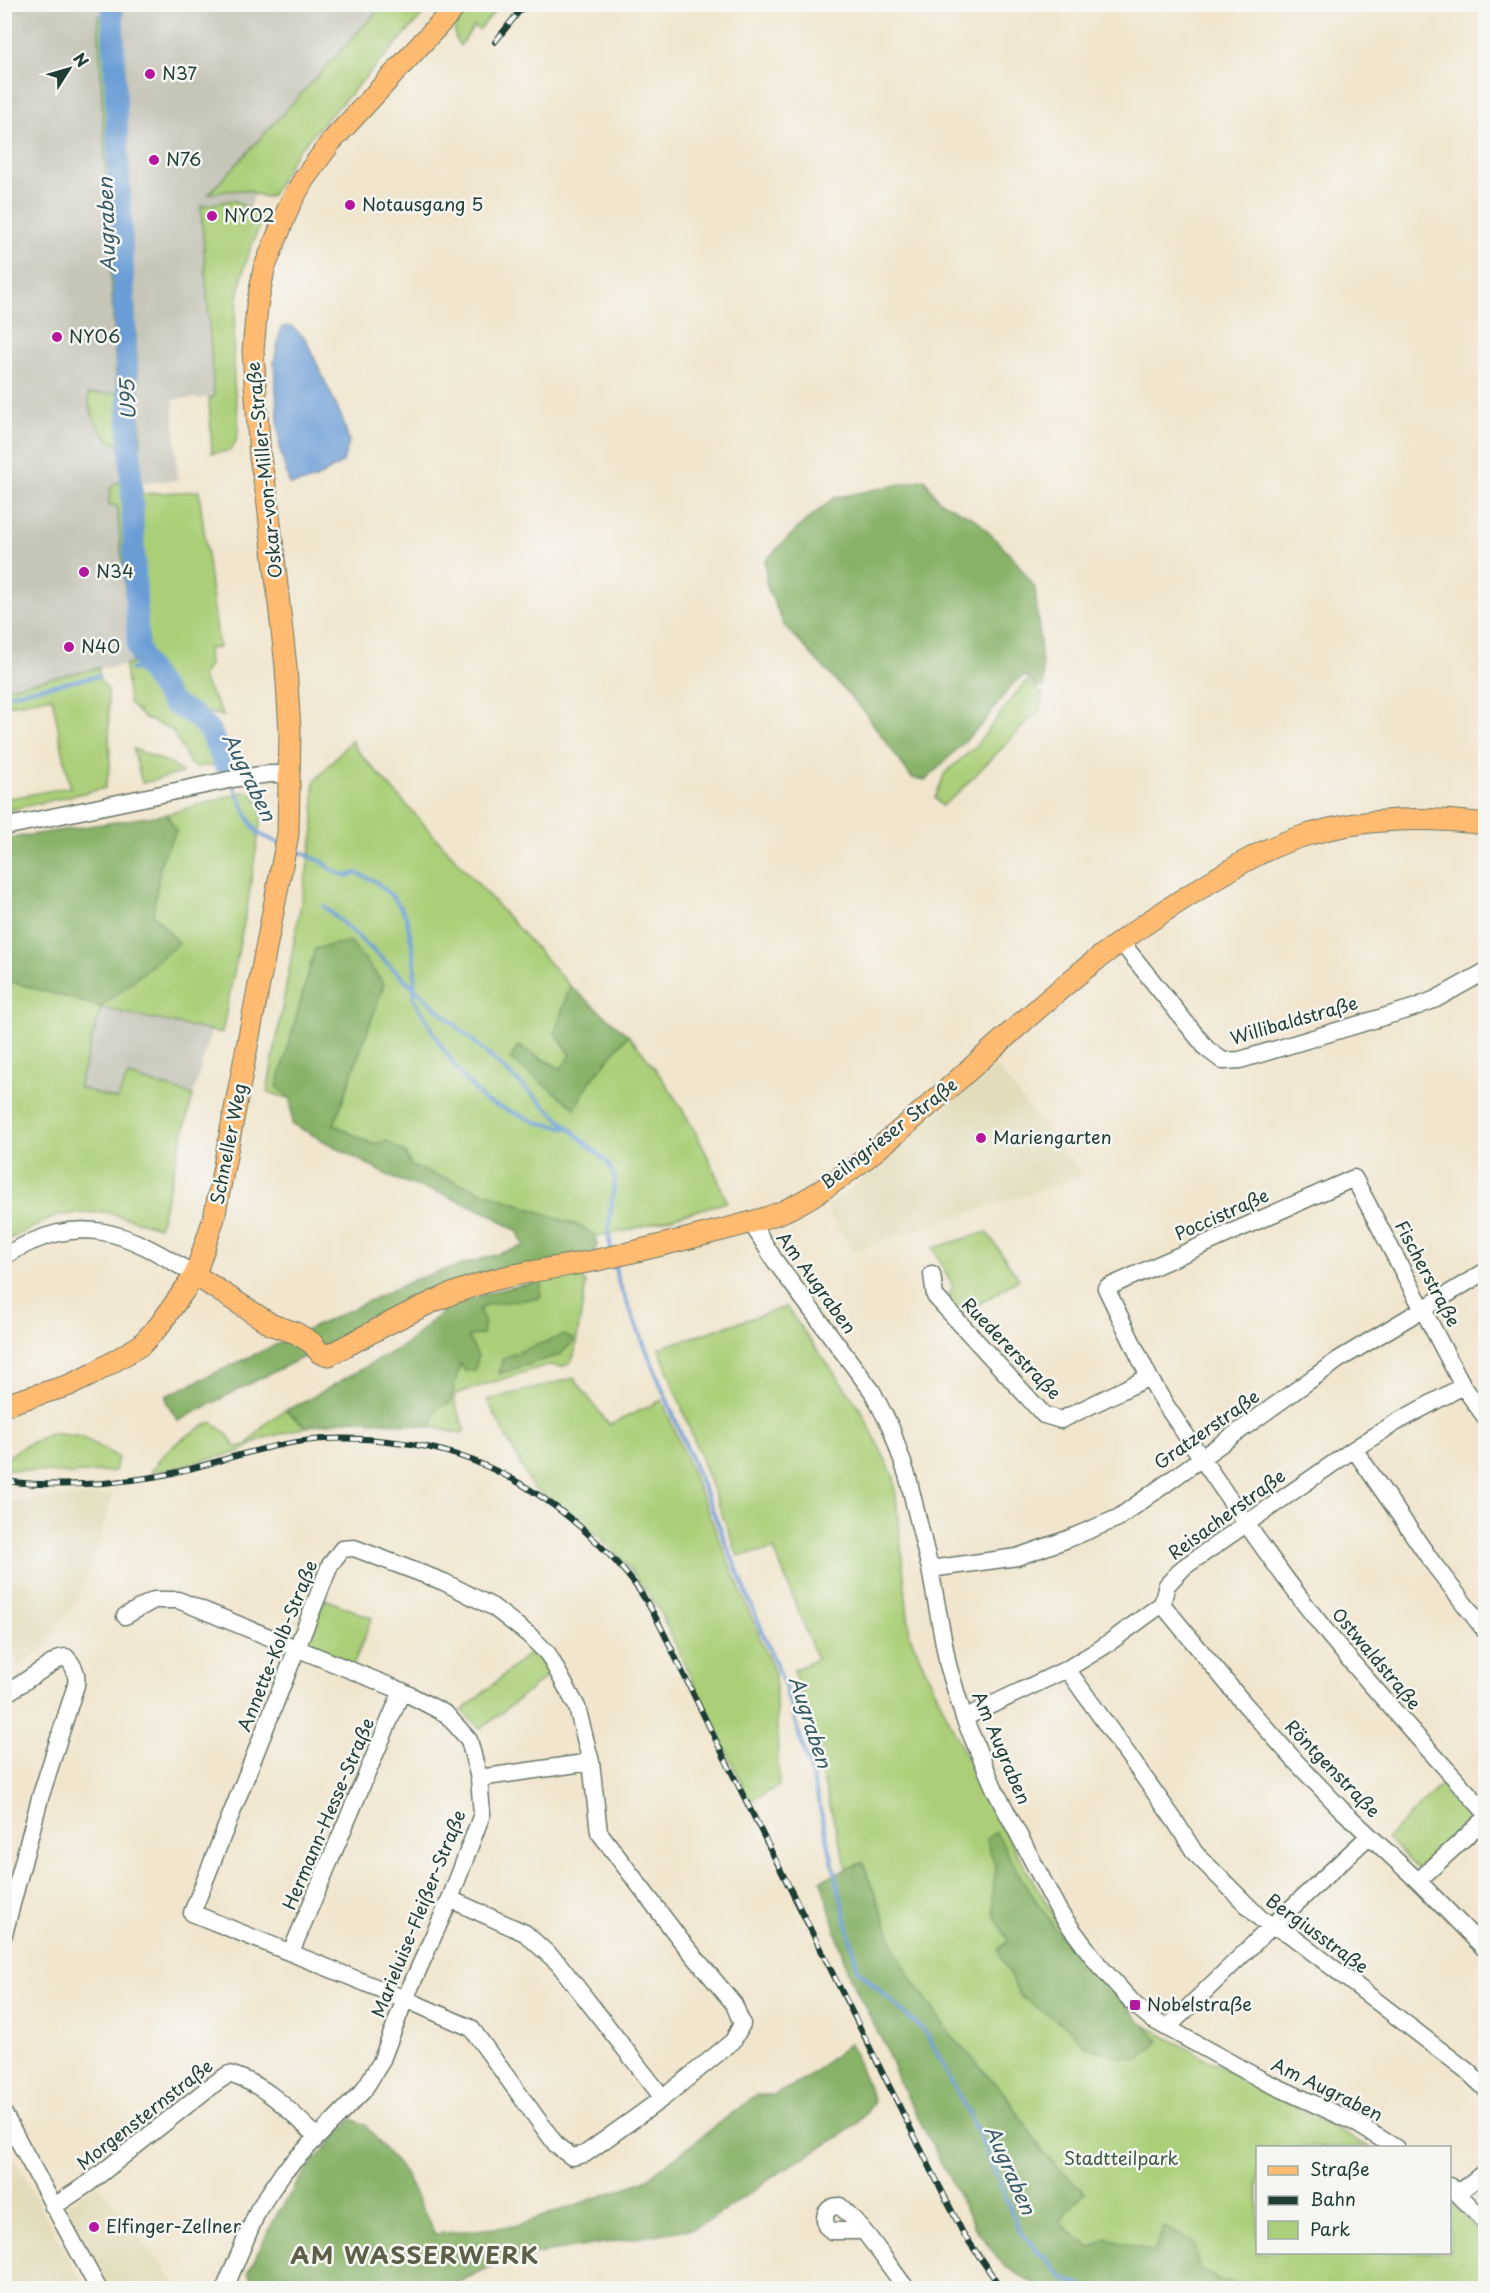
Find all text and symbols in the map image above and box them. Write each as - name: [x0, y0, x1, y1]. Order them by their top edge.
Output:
- north arrow: [39, 39, 99, 99]
- text: N: [68, 47, 95, 72]
- place label: N37: [162, 59, 198, 86]
- marker: N37: [143, 67, 157, 81]
- place label: N76: [166, 145, 201, 172]
- marker: N76: [147, 153, 161, 167]
- water label: Augraben: [89, 176, 123, 273]
- place label: Notausgang 5: [362, 190, 483, 217]
- marker: Notausgang 5: [343, 198, 357, 212]
- place label: NY02: [224, 201, 275, 228]
- marker: NY02: [205, 209, 219, 223]
- place label: NY06: [69, 322, 120, 349]
- marker: NY06: [50, 330, 64, 344]
- street label: Oskar-von-Miller-Straße: [239, 361, 288, 580]
- water label: U95: [111, 377, 143, 421]
- place label: N34: [96, 557, 134, 584]
- marker: N34: [77, 565, 91, 579]
- place label: N40: [81, 632, 120, 659]
- marker: N40: [62, 640, 76, 654]
- water label: Augraben: [216, 727, 285, 827]
- street label: Willibaldstraße: [1227, 988, 1361, 1051]
- street label: Beilngrieser Straße: [814, 1071, 962, 1195]
- street label: Schneller Weg: [203, 1081, 253, 1207]
- place label: Mariengarten: [993, 1123, 1112, 1150]
- marker: Mariengarten: [974, 1131, 988, 1145]
- street label: Poccistraße: [1170, 1181, 1273, 1246]
- street label: Fischerstraße: [1389, 1215, 1468, 1331]
- street label: Am Augraben: [771, 1225, 864, 1339]
- street label: Ruedererstraße: [956, 1291, 1068, 1405]
- street label: Gratzerstraße: [1148, 1382, 1264, 1475]
- street label: Reisacherstraße: [1162, 1462, 1290, 1566]
- street label: Annette-Kolb-Straße: [230, 1556, 323, 1735]
- street label: Ostwaldstraße: [1326, 1601, 1428, 1715]
- water label: Augraben: [782, 1672, 840, 1773]
- street label: Am Augraben: [966, 1687, 1038, 1808]
- street label: Hermann-Hesse-Straße: [275, 1713, 380, 1914]
- street label: Röntgenstraße: [1279, 1713, 1387, 1823]
- street label: Marieluise-Fleißer-Straße: [364, 1806, 472, 2021]
- street label: Bergiusstraße: [1261, 1886, 1375, 1979]
- place label: Nobelstraße: [1147, 1990, 1252, 2017]
- marker: Nobelstraße: [1128, 1998, 1142, 2012]
- street label: Am Augraben: [1267, 2050, 1388, 2127]
- street label: Morgensternstraße: [70, 2052, 218, 2176]
- water label: Augraben: [978, 2120, 1045, 2220]
- park label: Stadtteilpark: [1063, 2144, 1179, 2171]
- legend: [1256, 2146, 1451, 2254]
- text: Straße: [1310, 2155, 1370, 2182]
- text: Bahn: [1310, 2185, 1356, 2212]
- place label: Elfinger-Zellner: [106, 2212, 242, 2239]
- text: Park: [1310, 2215, 1350, 2242]
- marker: Elfinger-Zellner: [87, 2220, 101, 2234]
- district label: AM WASSERWERK: [290, 2236, 540, 2272]

